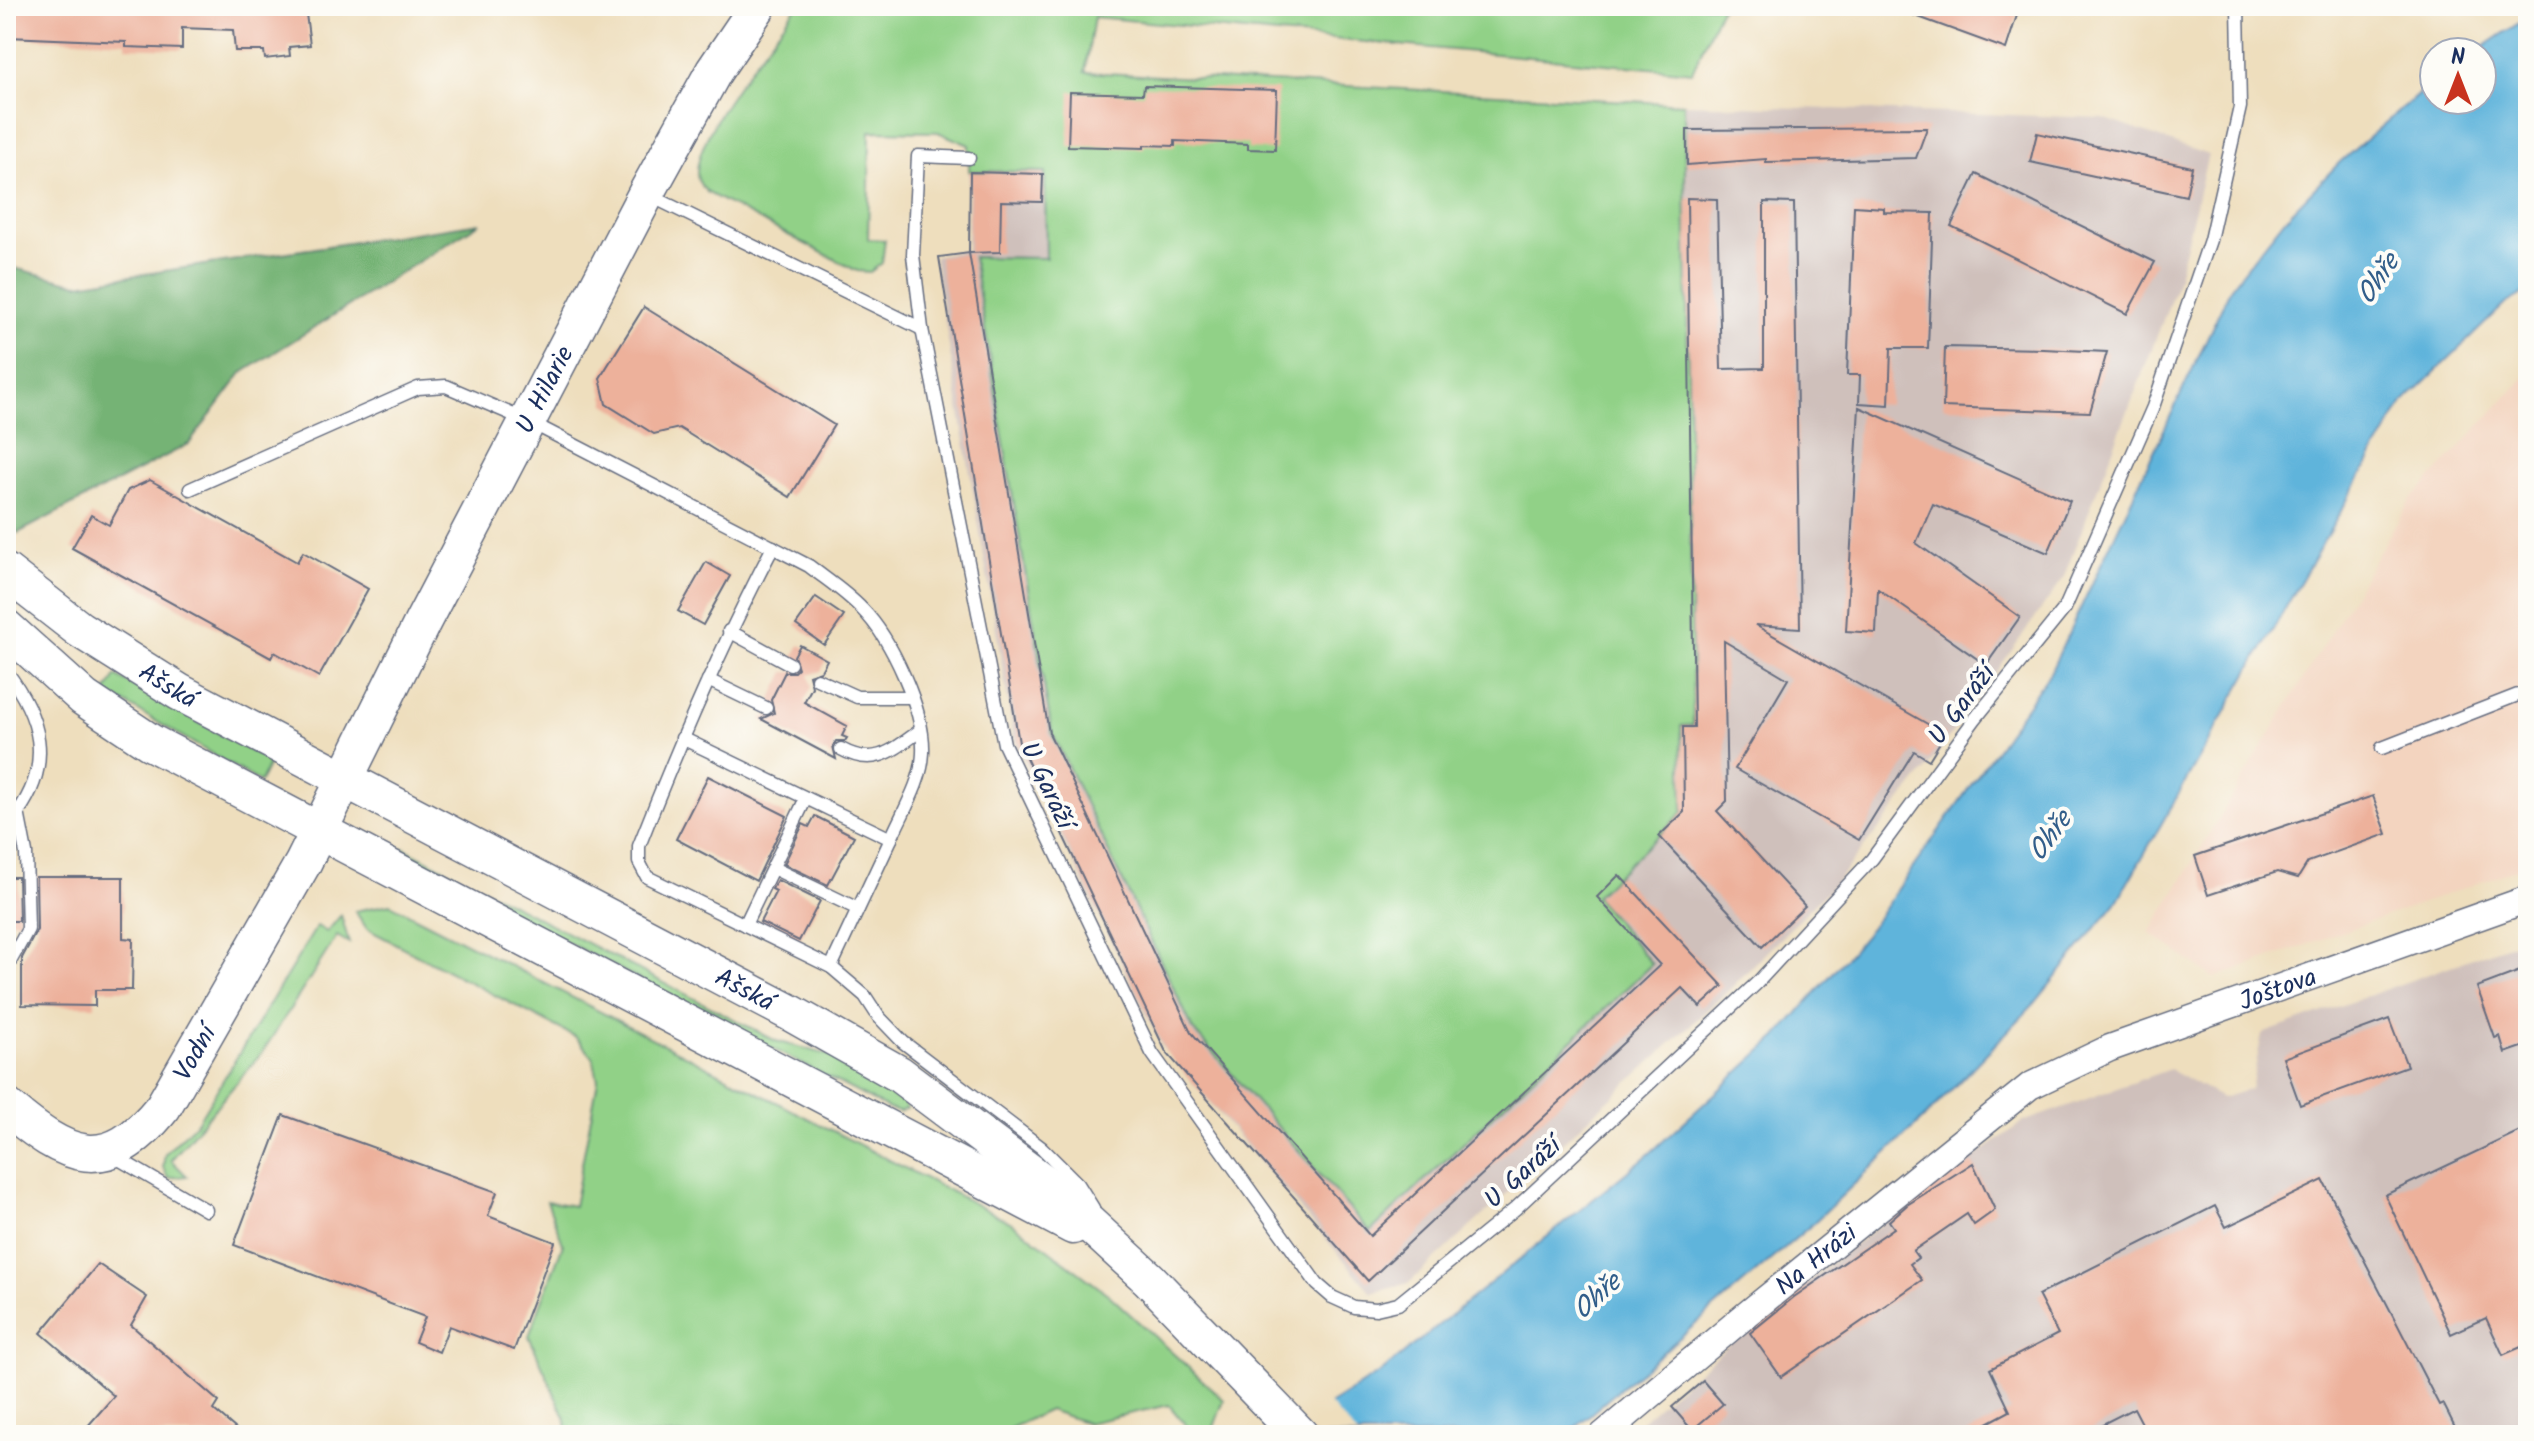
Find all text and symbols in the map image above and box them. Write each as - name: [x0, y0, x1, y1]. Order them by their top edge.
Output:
- north arrow: [2418, 36, 2498, 116]
- text: N: [2451, 41, 2465, 76]
- water label: Ohře: [2345, 243, 2414, 314]
- street label: U Hilarie: [505, 338, 586, 442]
- street label: Ašská: [129, 652, 207, 722]
- street label: U Garáží: [1918, 653, 2009, 755]
- street label: U Garáží: [1008, 735, 1086, 840]
- water label: Ohře: [2017, 800, 2086, 871]
- street label: Joštova: [2234, 957, 2323, 1023]
- street label: Ašská: [707, 958, 784, 1025]
- street label: Vodní: [163, 1014, 231, 1090]
- street label: U Garáží: [1475, 1124, 1575, 1220]
- street label: Na Hrázi: [1766, 1213, 1869, 1307]
- water label: Ohře: [1563, 1261, 1634, 1332]

